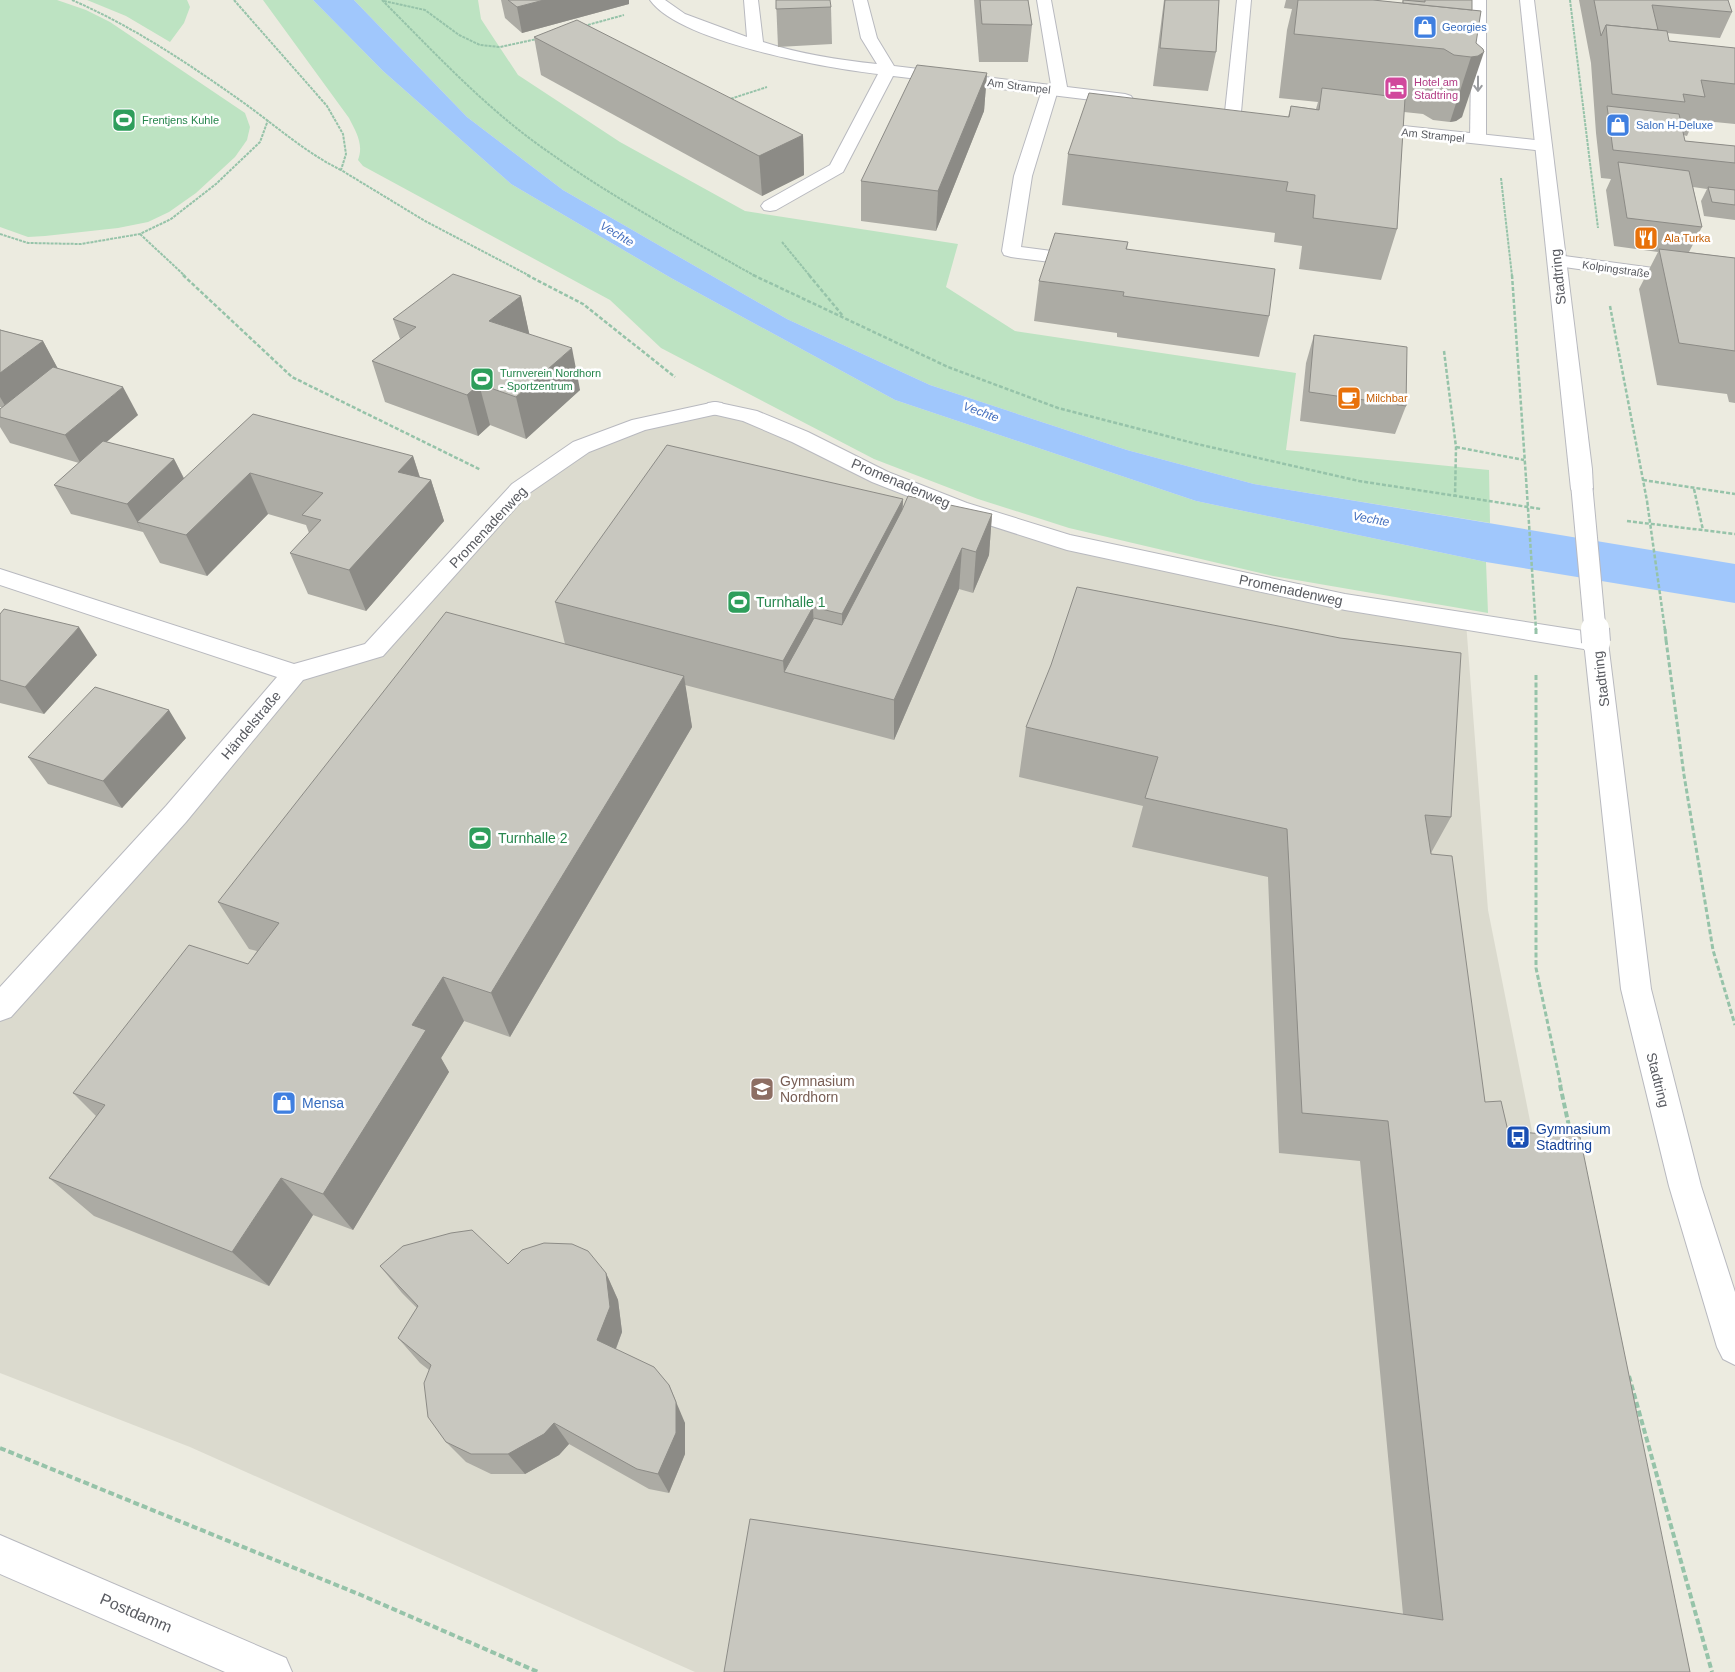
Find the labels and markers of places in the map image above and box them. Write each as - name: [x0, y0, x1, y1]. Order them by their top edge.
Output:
- shop icon: Georgies: [1412, 14, 1438, 40]
- place label: Georgies: [1442, 21, 1487, 33]
- hotel icon: Hotel am Stadtring: [1383, 75, 1409, 101]
- place label: Hotel am Stadtring: [1414, 76, 1458, 101]
- sports icon: Frentjens Kuhle: [111, 107, 137, 133]
- shop icon: Salon H-Deluxe: [1605, 112, 1631, 138]
- place label: Frentjens Kuhle: [142, 114, 219, 126]
- place label: Salon H-Deluxe: [1636, 119, 1713, 131]
- restaurant icon: Ala Turka: [1633, 225, 1659, 251]
- place label: Ala Turka: [1664, 232, 1711, 244]
- sports icon: Turnverein Nordhorn - Sportzentrum: [469, 366, 495, 392]
- place label: Turnverein Nordhorn - Sportzentrum: [500, 367, 601, 392]
- cafe icon: Milchbar: [1336, 385, 1362, 411]
- place label: Milchbar: [1366, 392, 1408, 404]
- sports icon: Turnhalle 1: [726, 589, 752, 615]
- place label: Turnhalle 1: [756, 594, 826, 610]
- sports icon: Turnhalle 2: [467, 825, 493, 851]
- place label: Turnhalle 2: [498, 830, 568, 846]
- place label: Gymnasium Nordhorn: [780, 1073, 855, 1105]
- school or university icon: Gymnasium Nordhorn: [749, 1076, 775, 1102]
- shop icon: Mensa: [271, 1090, 297, 1116]
- place label: Mensa: [302, 1095, 344, 1111]
- place label: Gymnasium Stadtring: [1536, 1121, 1611, 1153]
- bus stop icon: Gymnasium Stadtring: [1505, 1124, 1531, 1150]

